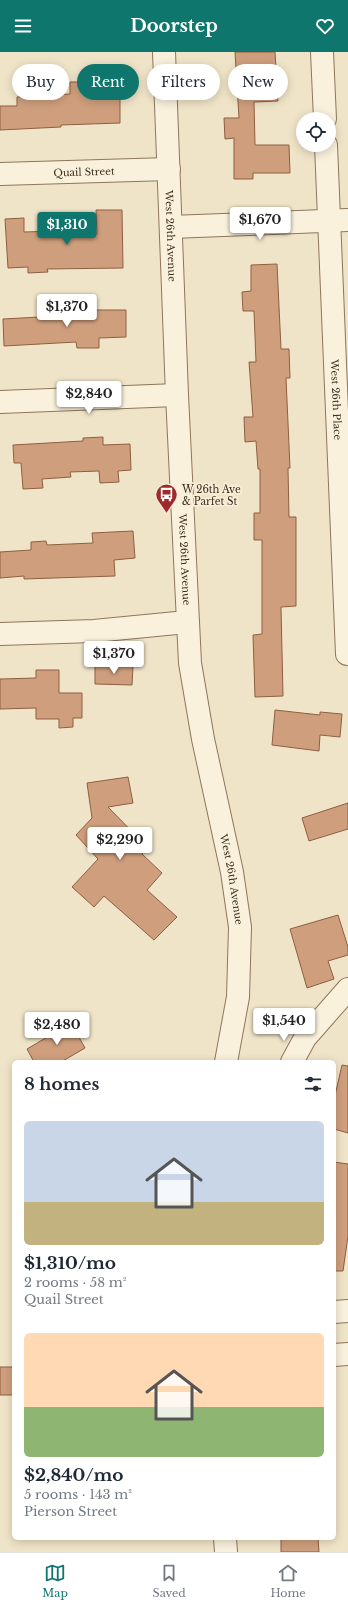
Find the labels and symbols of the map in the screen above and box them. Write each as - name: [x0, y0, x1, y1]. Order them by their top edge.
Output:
- street label: Quail Street: [53, 165, 115, 179]
- street label: West 26th Avenue: [162, 189, 179, 282]
- pin: $1,670: [227, 207, 293, 241]
- pin: $1,310: [34, 212, 100, 246]
- pin: $1,370: [34, 294, 100, 328]
- street label: West 26th Place: [328, 358, 344, 441]
- pin: $2,840: [56, 381, 122, 415]
- bus stop icon: W 26th Ave & Parfet St: [153, 482, 179, 515]
- place label: W 26th Ave & Parfet St: [181, 483, 241, 508]
- street label: West 26th Avenue: [176, 512, 193, 606]
- pin: $1,370: [81, 641, 147, 675]
- pin: $2,290: [87, 827, 153, 861]
- street label: West 26th Avenue: [217, 832, 246, 926]
- pin: $1,540: [251, 1008, 317, 1042]
- pin: $2,480: [24, 1012, 90, 1046]

